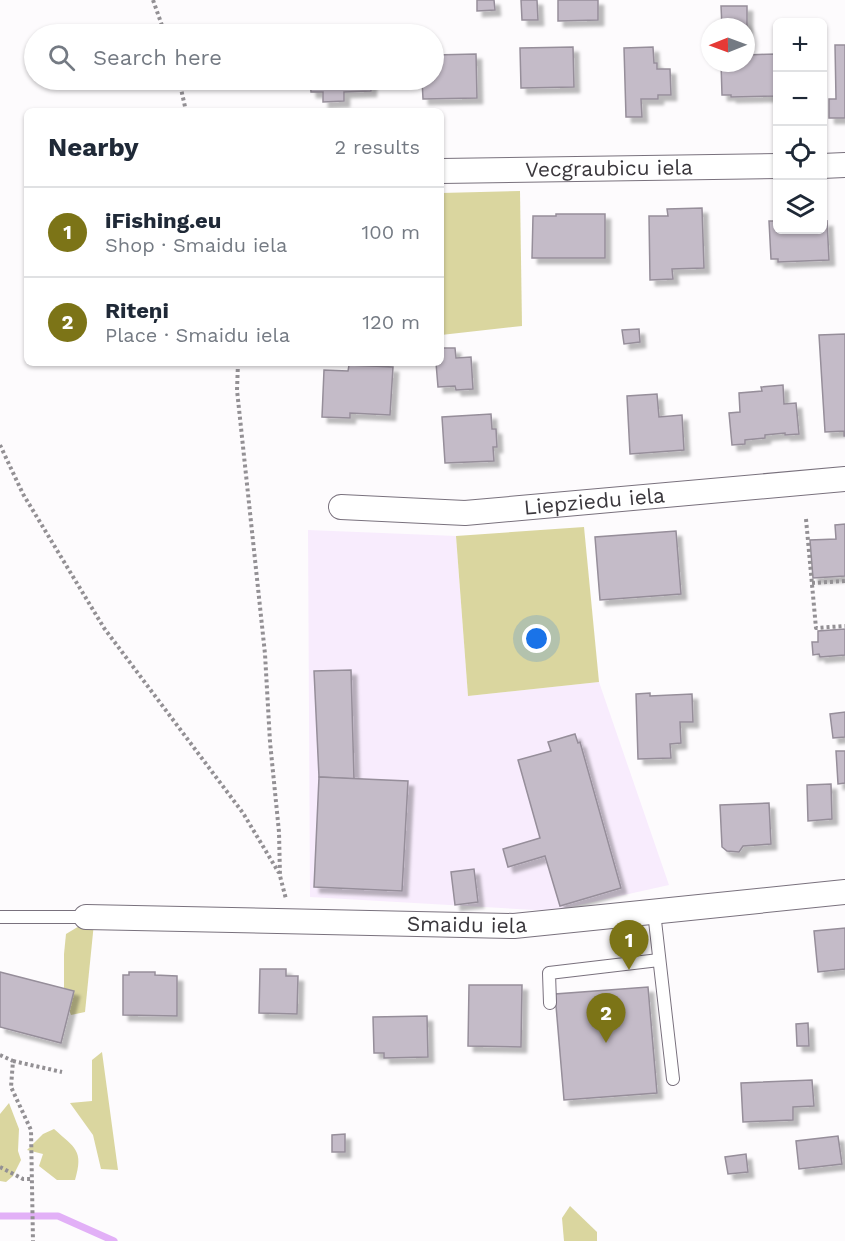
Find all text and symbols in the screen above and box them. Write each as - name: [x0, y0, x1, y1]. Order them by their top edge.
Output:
- north arrow: [701, 18, 755, 72]
- map controls: [773, 18, 827, 234]
- button: +: [773, 18, 827, 72]
- search box: [24, 24, 444, 90]
- icon: search: [45, 41, 78, 74]
- text: Search here: [93, 45, 222, 70]
- button: −: [773, 72, 827, 126]
- button: locate: [773, 126, 827, 180]
- text: Nearby: [48, 132, 139, 162]
- text: 2 results: [335, 135, 420, 159]
- street label: Vecgraubicu iela: [525, 154, 693, 182]
- button: layers: [773, 180, 827, 234]
- text: iFishing.eu: [105, 208, 221, 233]
- text: 1: [63, 220, 72, 244]
- text: 100 m: [361, 220, 420, 244]
- text: Shop · Smaidu iela: [105, 233, 287, 257]
- text: Riteņi: [105, 298, 169, 323]
- text: 2: [62, 310, 73, 334]
- text: 120 m: [362, 310, 420, 334]
- text: Place · Smaidu iela: [105, 323, 290, 347]
- street label: Liepziedu iela: [523, 482, 666, 520]
- your location: [522, 624, 551, 653]
- street label: Smaidu iela: [407, 911, 528, 938]
- pin: 1: [610, 920, 648, 970]
- pin: 2: [586, 994, 626, 1043]

